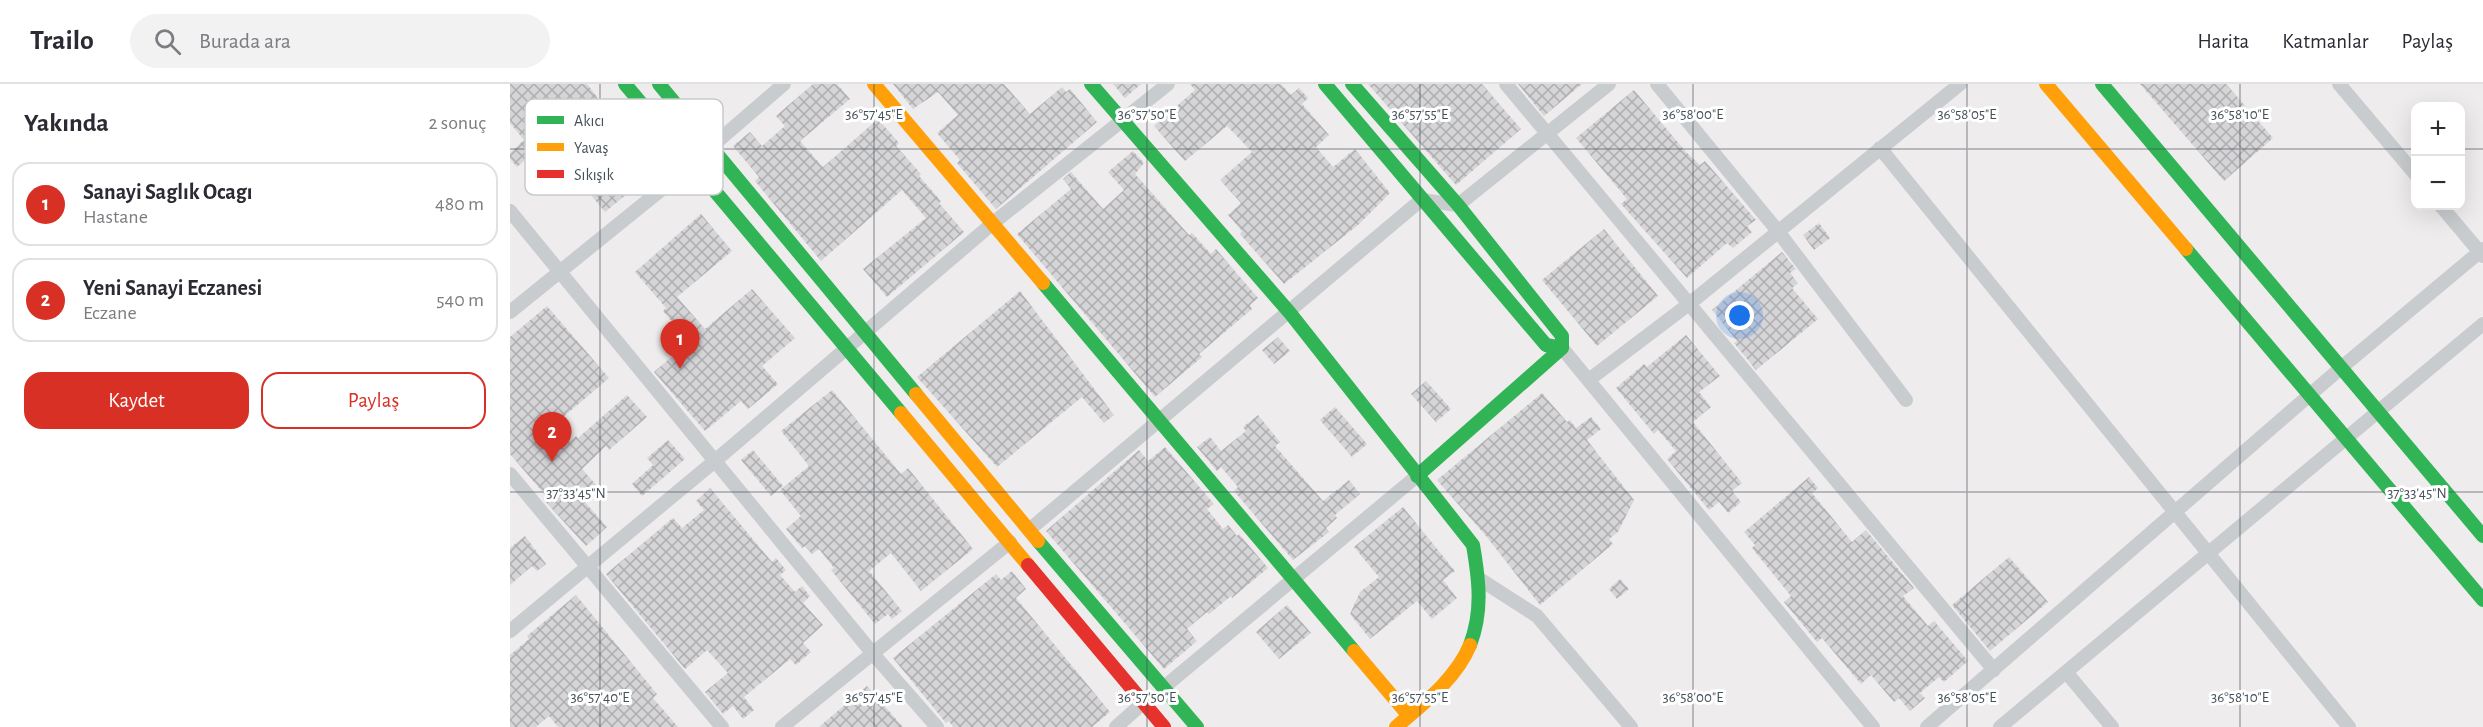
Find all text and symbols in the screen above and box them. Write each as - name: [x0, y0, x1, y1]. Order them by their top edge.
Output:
- search box: [130, 14, 550, 68]
- icon: search: [151, 25, 184, 58]
- text: Trailo: [30, 27, 94, 55]
- text: Burada ara: [199, 30, 291, 52]
- text: Harita: [2198, 31, 2249, 52]
- text: Katmanlar: [2282, 31, 2369, 52]
- text: Paylaş: [2402, 31, 2453, 52]
- legend: [525, 99, 723, 195]
- map controls: [2411, 102, 2465, 210]
- button: +: [2411, 102, 2465, 156]
- text: 36°57'45"E: [845, 107, 903, 122]
- text: 36°57'50"E: [1118, 107, 1176, 122]
- text: 36°57'55"E: [1392, 107, 1448, 122]
- text: 36°58'00"E: [1663, 107, 1723, 122]
- text: 36°58'05"E: [1937, 107, 1997, 122]
- text: 36°58'10"E: [2211, 107, 2269, 122]
- text: Yakında: [24, 110, 109, 136]
- text: 2 sonuç: [428, 113, 486, 133]
- text: Akıcı: [574, 113, 604, 129]
- text: Yavaş: [574, 140, 609, 156]
- button: −: [2411, 156, 2465, 210]
- text: Sıkışık: [574, 167, 614, 183]
- text: Sanayi Saglık Ocagı: [83, 181, 253, 203]
- text: 1: [42, 194, 49, 214]
- text: 480 m: [435, 194, 484, 214]
- text: Hastane: [83, 207, 148, 227]
- text: Yeni Sanayi Eczanesi: [83, 277, 262, 299]
- text: 2: [41, 290, 50, 310]
- text: 540 m: [436, 290, 484, 310]
- your location: [1725, 301, 1754, 330]
- text: Eczane: [83, 303, 137, 323]
- pin: 1: [660, 320, 700, 369]
- button: Kaydet: [24, 372, 249, 429]
- button: Paylaş: [261, 372, 486, 429]
- pin: 2: [532, 412, 572, 462]
- text: 37°33'45"N: [546, 486, 606, 501]
- text: 37°33'45"N: [2387, 486, 2447, 501]
- text: 36°57'40"E: [570, 690, 630, 705]
- text: 36°57'45"E: [845, 690, 903, 705]
- text: 36°57'50"E: [1118, 690, 1176, 705]
- text: 36°57'55"E: [1392, 690, 1448, 705]
- text: 36°58'00"E: [1663, 690, 1723, 705]
- text: 36°58'05"E: [1937, 690, 1997, 705]
- text: 36°58'10"E: [2211, 690, 2269, 705]

